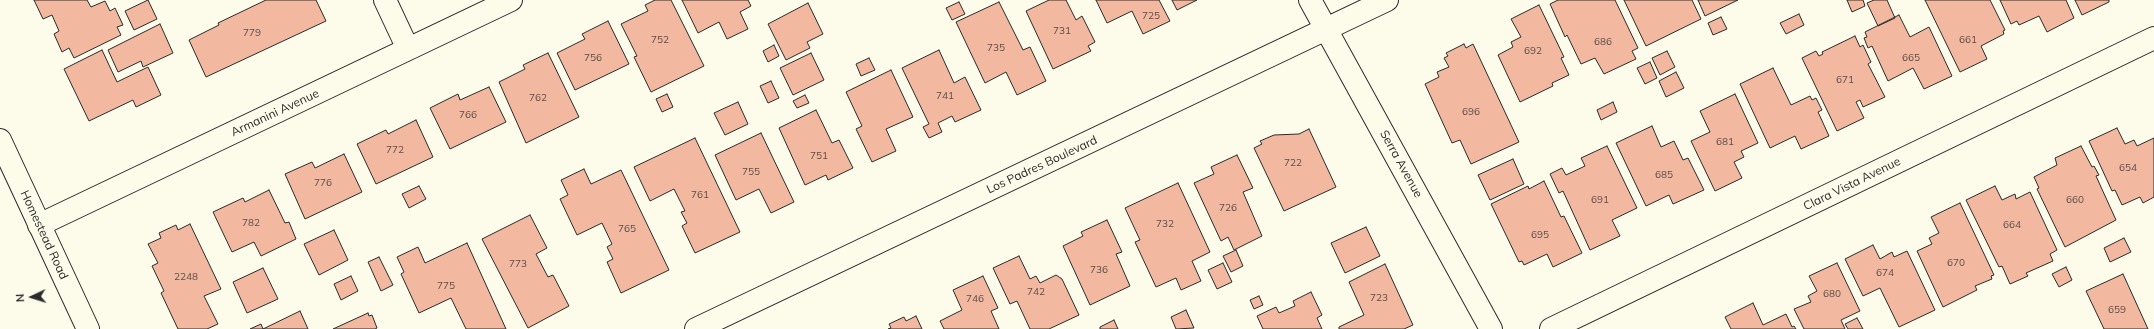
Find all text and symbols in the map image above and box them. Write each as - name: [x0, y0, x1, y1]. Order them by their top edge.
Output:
- house number: 725: [1142, 10, 1160, 22]
- house number: 731: [1053, 25, 1071, 37]
- house number: 779: [243, 27, 261, 39]
- house number: 752: [651, 34, 669, 46]
- house number: 661: [1959, 34, 1977, 46]
- house number: 686: [1594, 36, 1612, 48]
- house number: 735: [987, 42, 1005, 54]
- house number: 692: [1524, 45, 1542, 57]
- house number: 756: [584, 52, 602, 64]
- house number: 665: [1902, 52, 1920, 64]
- house number: 671: [1836, 74, 1854, 86]
- street label: Armanini Avenue: [229, 86, 321, 140]
- house number: 741: [936, 90, 954, 102]
- house number: 762: [529, 92, 547, 104]
- house number: 696: [1462, 106, 1480, 118]
- house number: 766: [459, 109, 477, 121]
- street label: Serra Avenue: [1377, 128, 1425, 200]
- street label: Los Padres Boulevard: [984, 133, 1100, 197]
- house number: 681: [1716, 136, 1734, 148]
- house number: 772: [386, 144, 404, 156]
- house number: 751: [810, 150, 828, 162]
- street label: Clara Vista Avenue: [1801, 154, 1903, 214]
- house number: 722: [1284, 157, 1302, 169]
- house number: 654: [2119, 162, 2137, 174]
- house number: 755: [742, 166, 760, 178]
- house number: 685: [1655, 169, 1673, 181]
- house number: 776: [314, 177, 332, 189]
- street label: Homestead Road: [17, 188, 71, 282]
- house number: 761: [691, 189, 709, 201]
- house number: 691: [1591, 194, 1609, 206]
- house number: 660: [2066, 194, 2084, 206]
- house number: 726: [1219, 202, 1237, 214]
- house number: 782: [242, 217, 260, 229]
- house number: 732: [1156, 218, 1174, 230]
- house number: 664: [2003, 219, 2021, 231]
- house number: 765: [618, 223, 636, 235]
- house number: 695: [1531, 229, 1549, 241]
- house number: 670: [1947, 257, 1965, 269]
- house number: 773: [509, 258, 527, 270]
- house number: 736: [1090, 264, 1108, 276]
- house number: 674: [1876, 267, 1894, 279]
- house number: 2248: [174, 271, 198, 283]
- north arrow: [12, 277, 52, 317]
- house number: 775: [437, 280, 455, 292]
- house number: 742: [1027, 286, 1045, 298]
- house number: 680: [1823, 288, 1841, 300]
- house number: 723: [1370, 292, 1388, 304]
- text: N: [13, 293, 27, 302]
- house number: 746: [966, 293, 984, 305]
- house number: 659: [2108, 304, 2126, 316]

